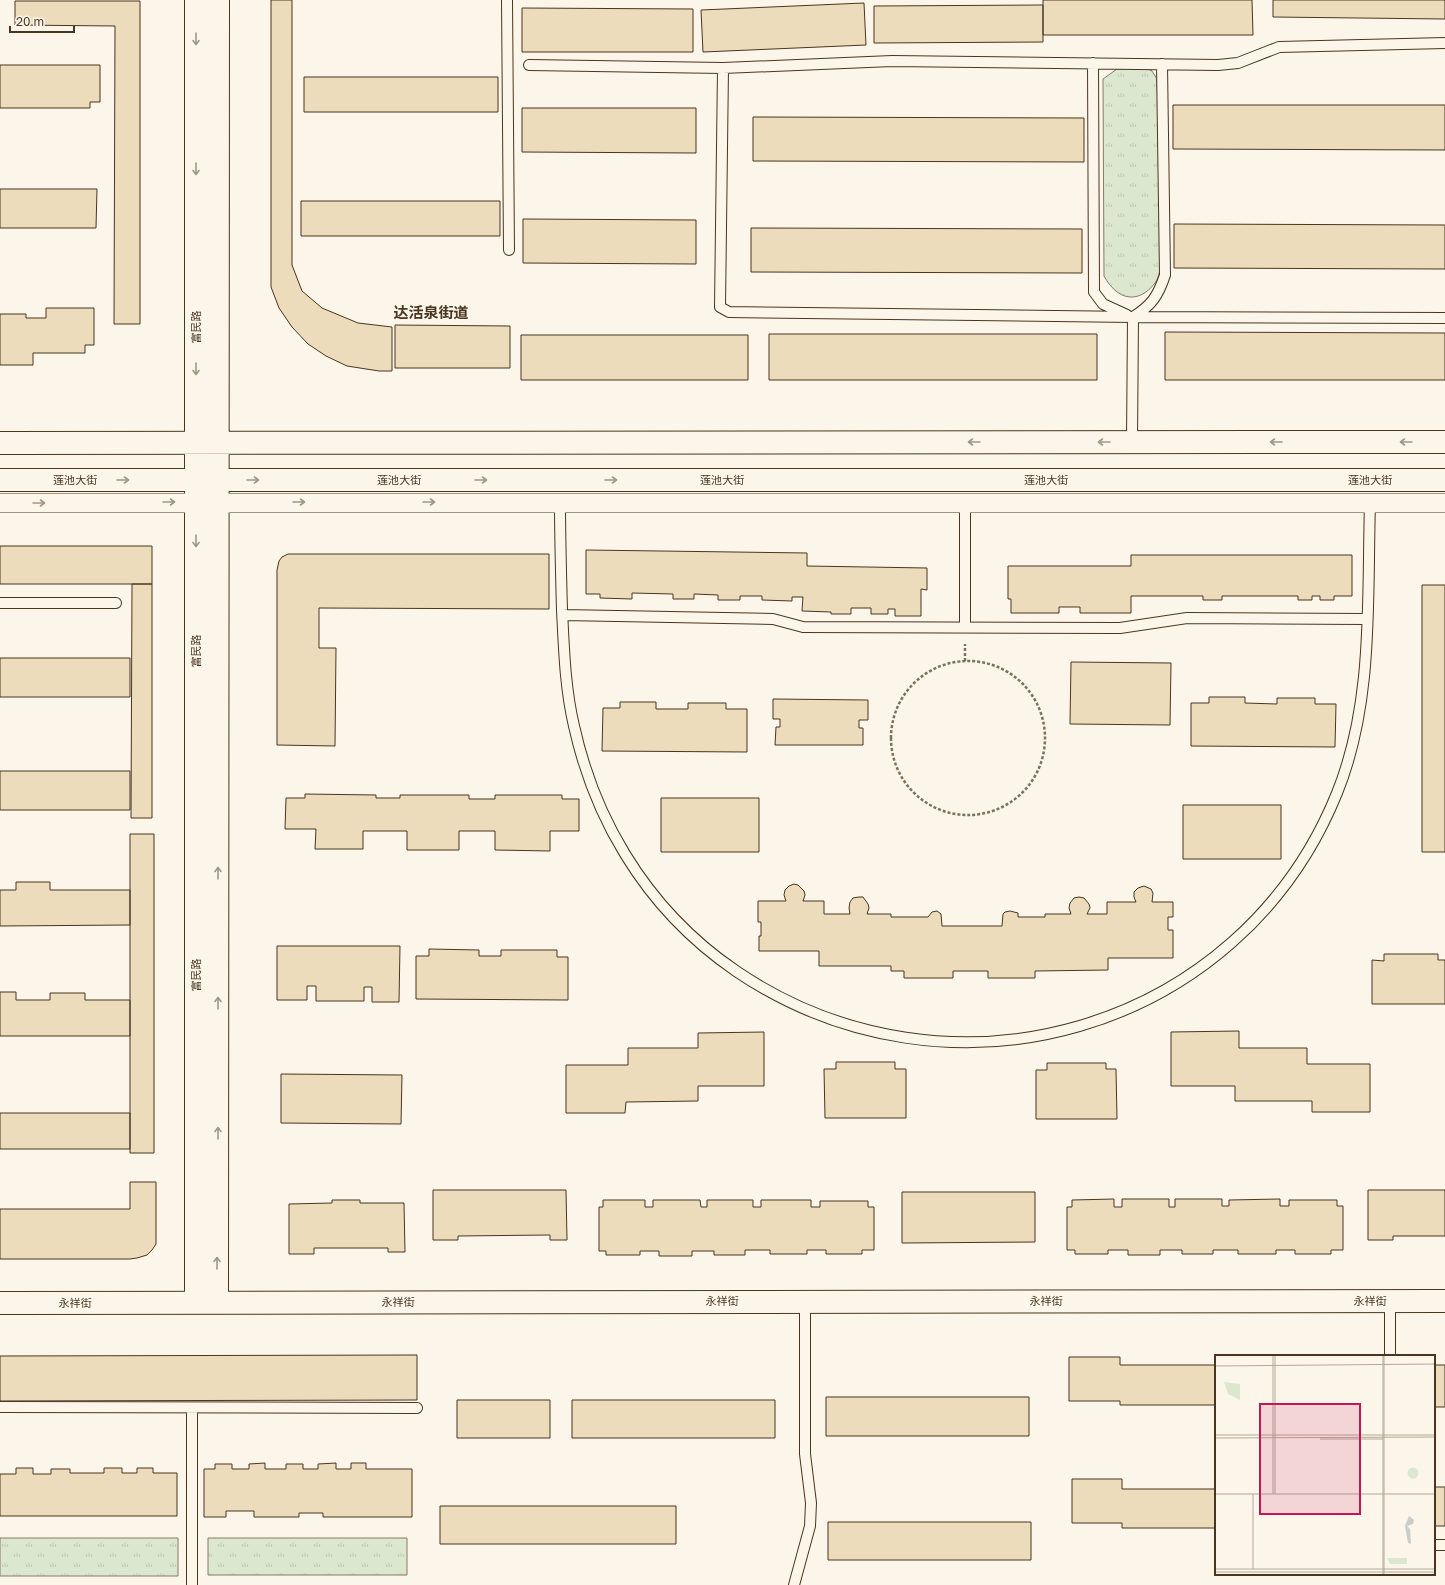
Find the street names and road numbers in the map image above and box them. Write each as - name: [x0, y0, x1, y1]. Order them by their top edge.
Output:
- street label: 富民路: [189, 311, 202, 344]
- street label: 莲池大街: [53, 473, 97, 486]
- street label: 莲池大街: [377, 473, 421, 486]
- street label: 莲池大街: [700, 473, 744, 486]
- street label: 莲池大街: [1024, 473, 1068, 486]
- street label: 莲池大街: [1348, 473, 1392, 486]
- street label: 富民路: [189, 635, 202, 668]
- street label: 富民路: [189, 959, 202, 992]
- street label: 永祥街: [706, 1294, 739, 1307]
- street label: 永祥街: [1030, 1294, 1063, 1307]
- street label: 永祥街: [1354, 1294, 1387, 1307]
- street label: 永祥街: [382, 1295, 415, 1308]
- street label: 永祥街: [59, 1296, 92, 1309]

